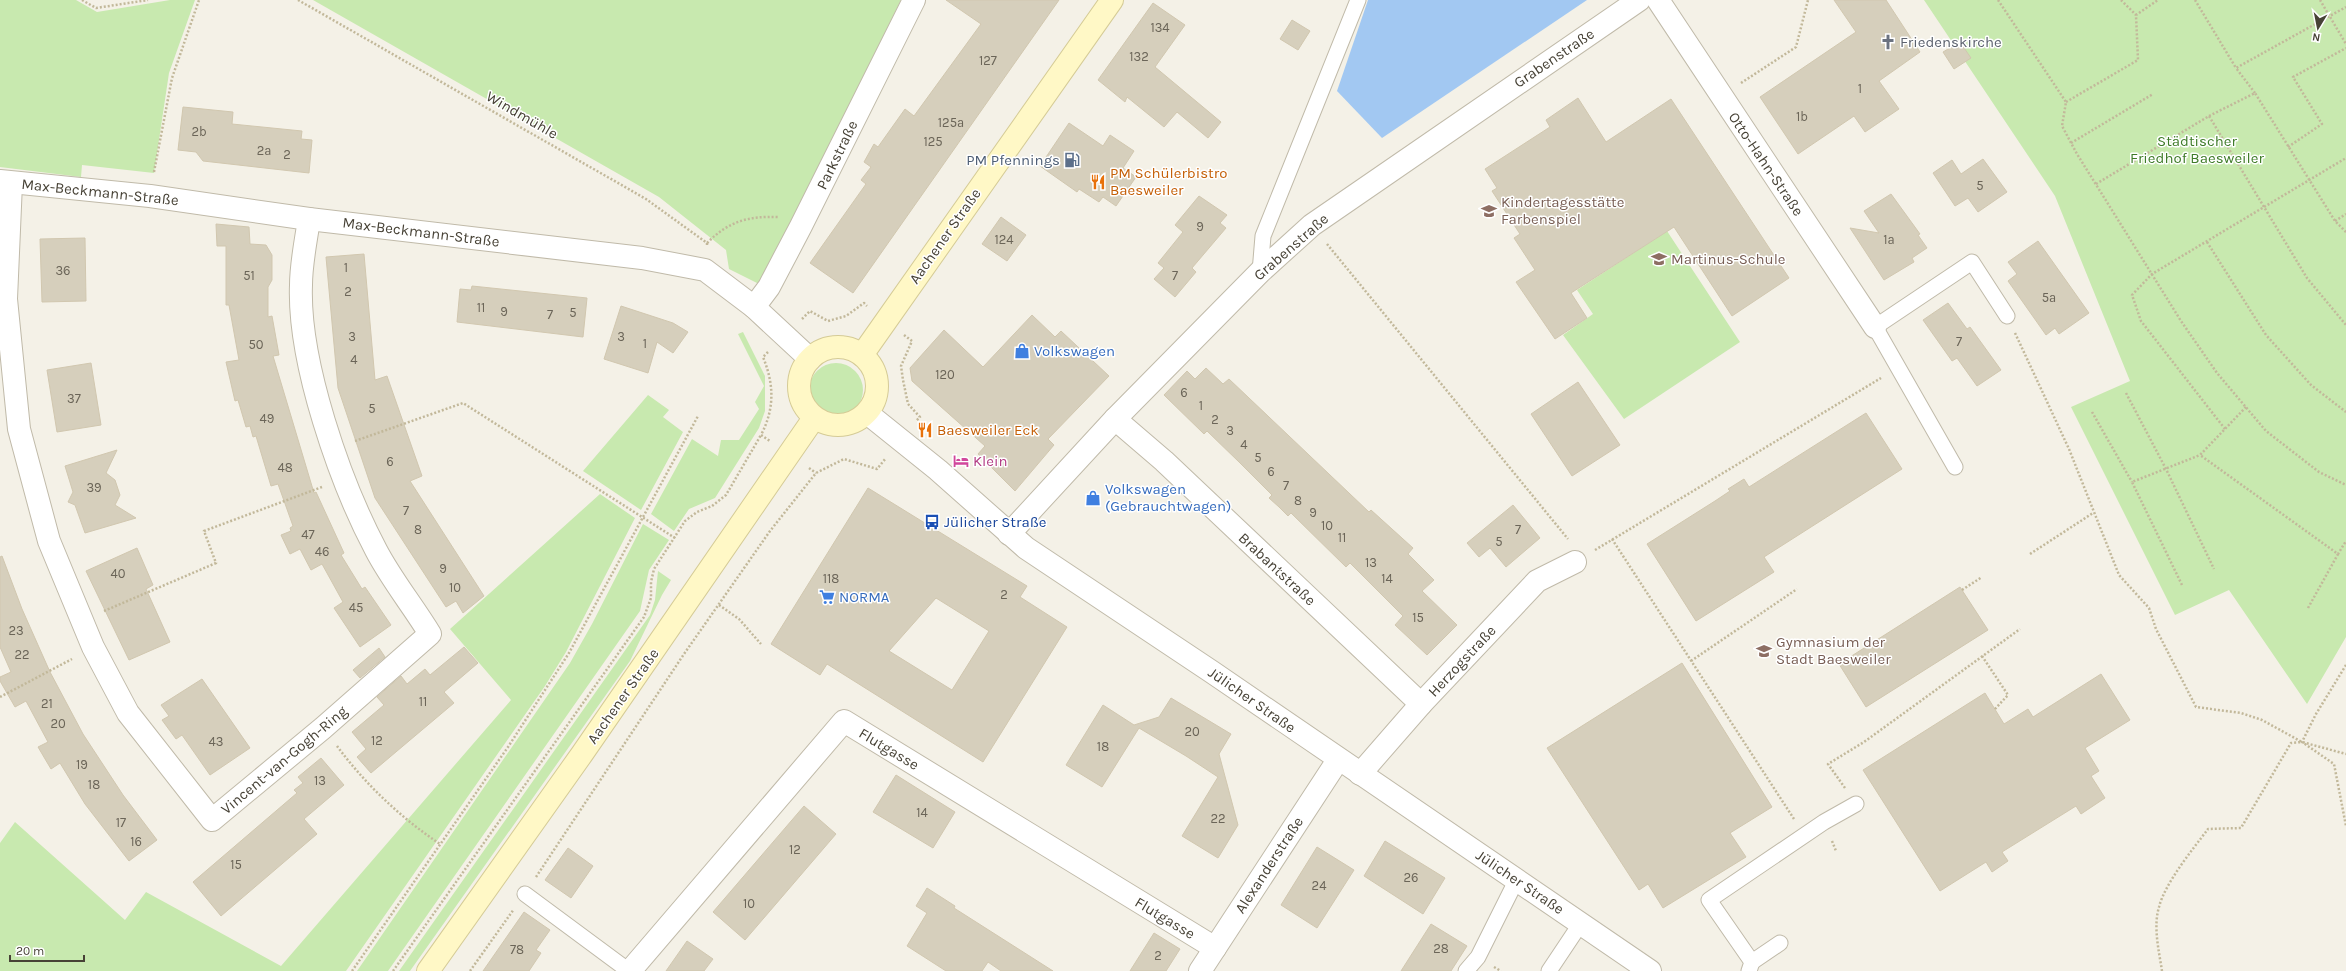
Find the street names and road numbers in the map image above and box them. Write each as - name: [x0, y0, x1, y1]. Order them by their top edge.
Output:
- street label: Grabenstraße: [1510, 25, 1598, 91]
- street label: Windmühle: [483, 87, 561, 143]
- street label: Otto-Hahn-Straße: [1725, 109, 1807, 219]
- street label: Parkstraße: [813, 118, 861, 192]
- street label: Max-Beckmann-Straße: [20, 175, 180, 209]
- street label: Aachener Straße: [905, 185, 985, 287]
- street label: Grabenstraße: [1250, 210, 1332, 284]
- street label: Max-Beckmann-Straße: [341, 213, 501, 251]
- street label: Brabantstraße: [1235, 529, 1319, 609]
- street label: Herzogstraße: [1424, 622, 1500, 700]
- street label: Aachener Straße: [583, 645, 663, 747]
- street label: Jülicher Straße: [1205, 663, 1299, 737]
- street label: Vincent-van-Gogh-Ring: [217, 702, 351, 818]
- street label: Flutgasse: [856, 724, 922, 774]
- street label: Alexanderstraße: [1231, 813, 1307, 917]
- street label: Jülicher Straße: [1472, 846, 1568, 918]
- street label: Flutgasse: [1132, 893, 1198, 943]

